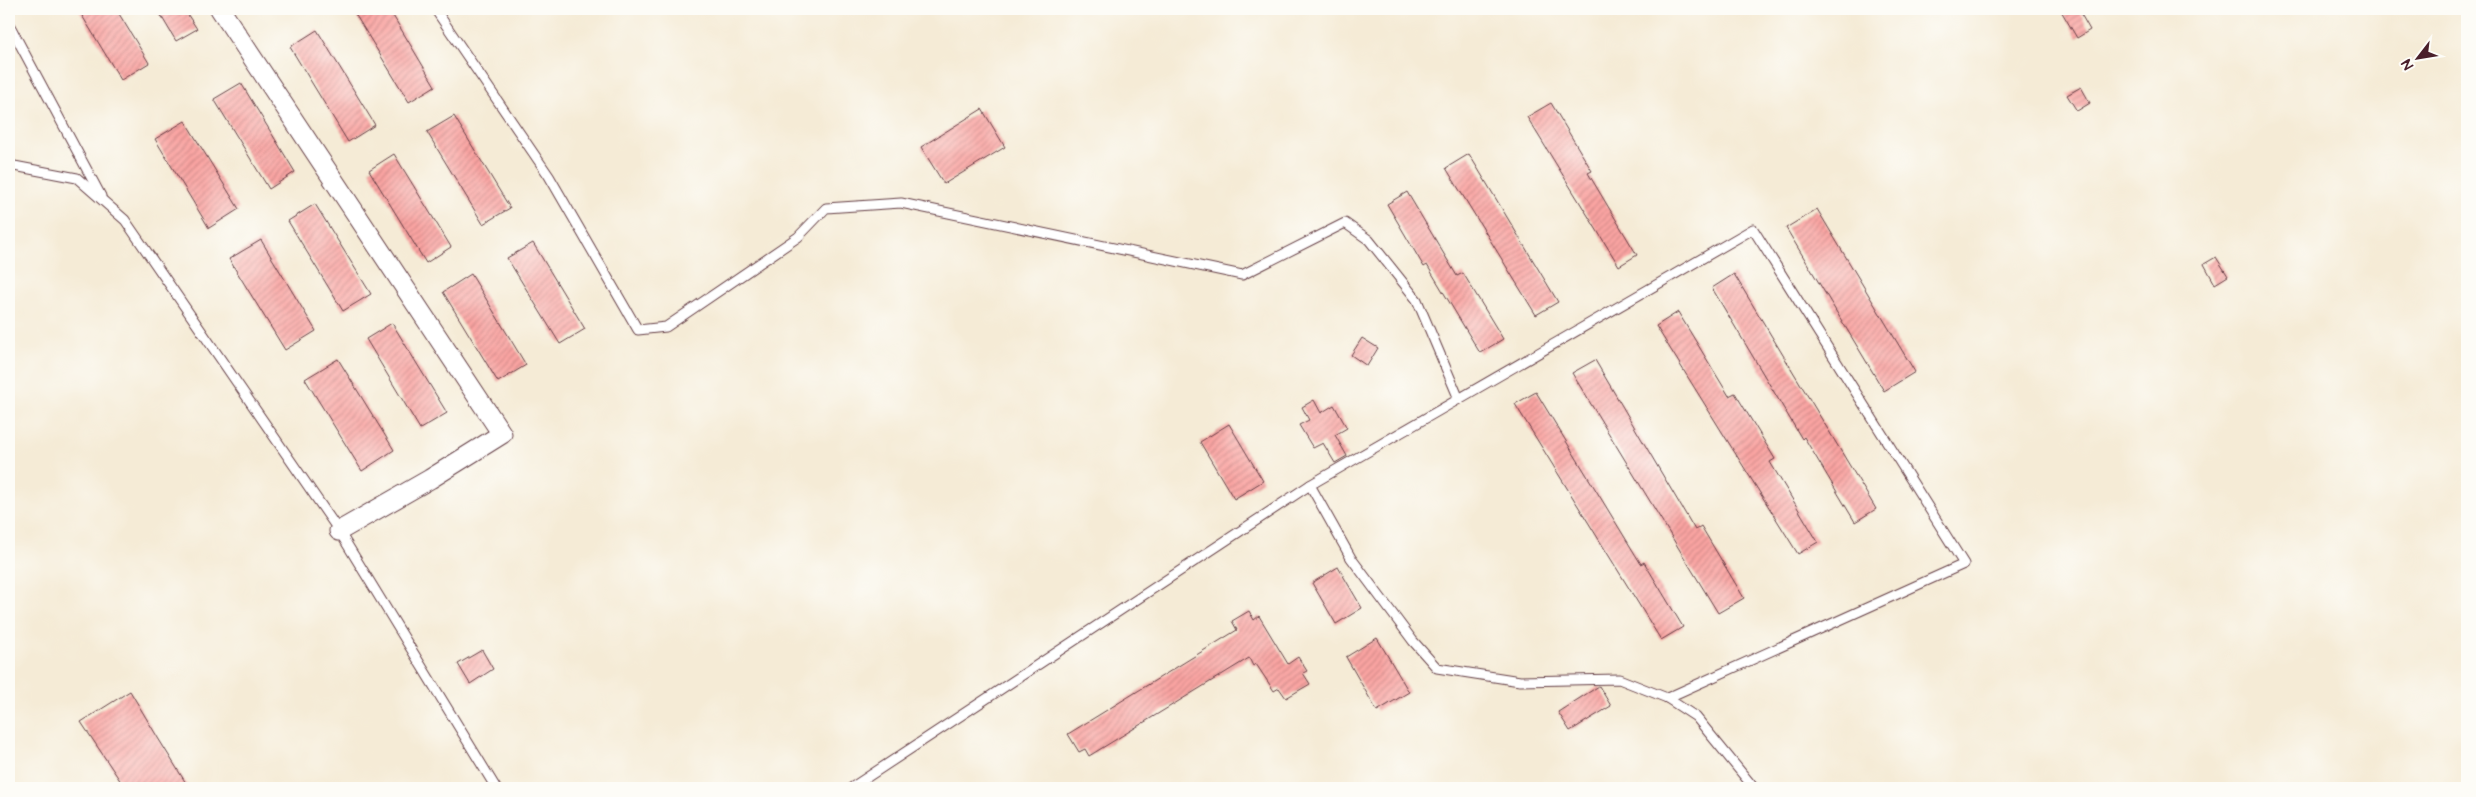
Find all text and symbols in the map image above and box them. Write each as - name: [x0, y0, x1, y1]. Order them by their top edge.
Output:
- north arrow: [2394, 32, 2444, 82]
- text: N: [2397, 55, 2419, 73]

